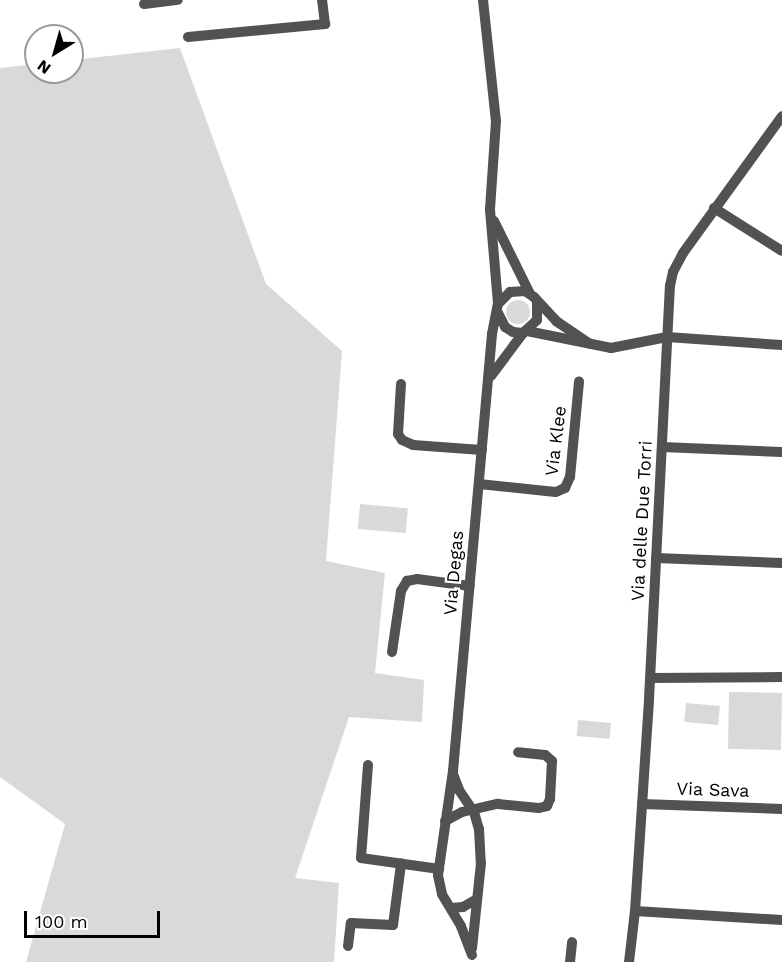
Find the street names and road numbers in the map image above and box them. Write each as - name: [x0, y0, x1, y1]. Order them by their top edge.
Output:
- street label: Via Klee: [541, 405, 571, 477]
- street label: Via delle Due Torri: [627, 440, 657, 602]
- street label: Via Degas: [440, 530, 468, 616]
- street label: Via Sava: [676, 778, 750, 802]

